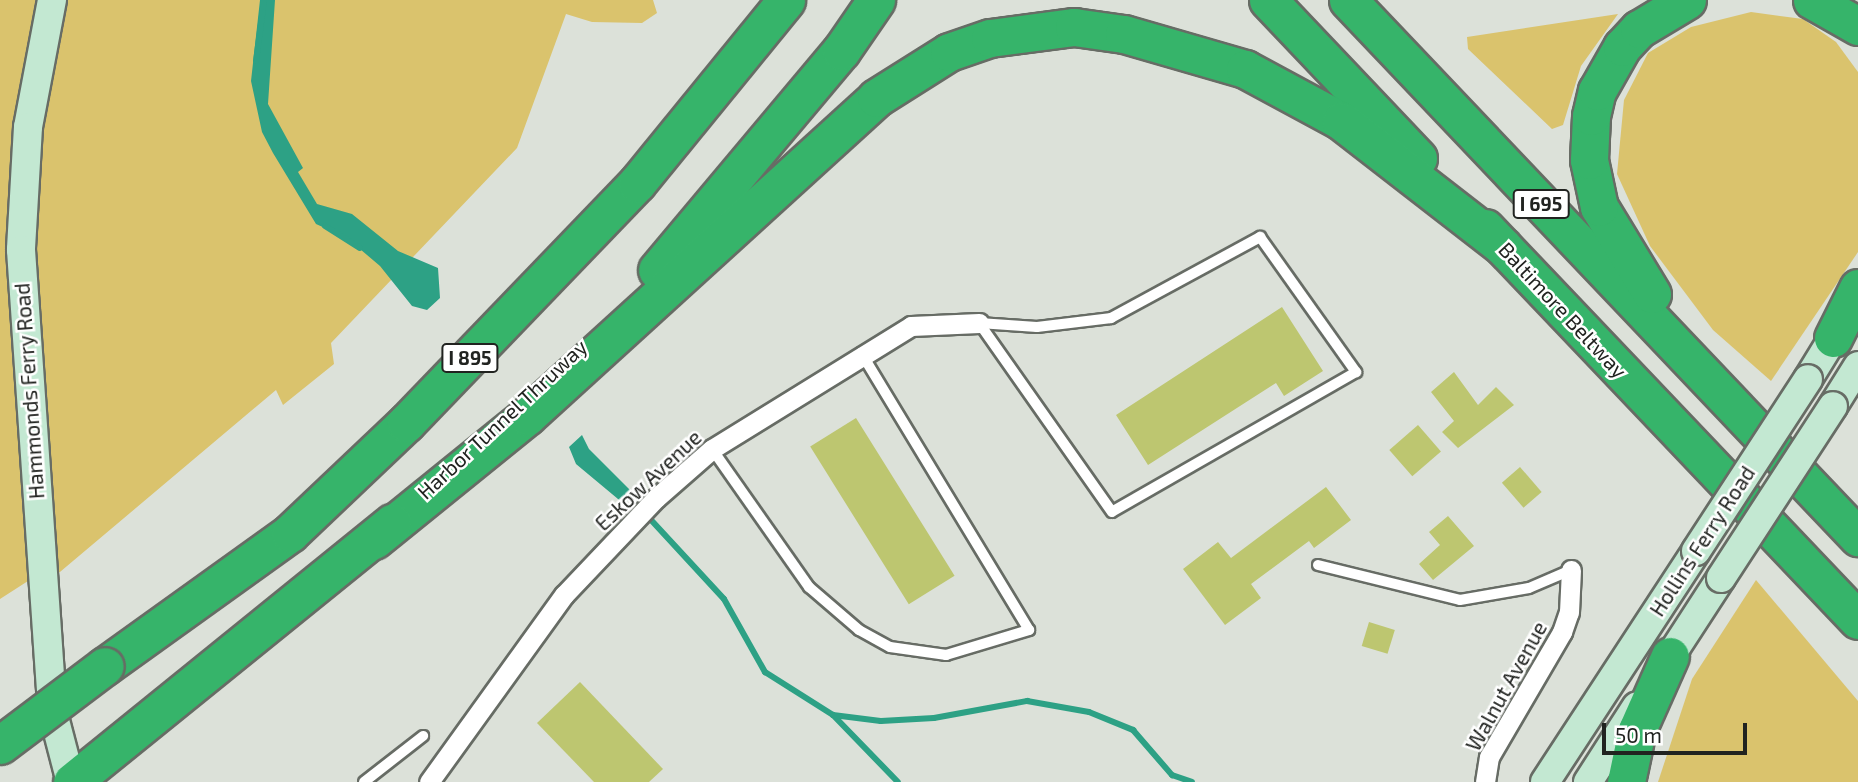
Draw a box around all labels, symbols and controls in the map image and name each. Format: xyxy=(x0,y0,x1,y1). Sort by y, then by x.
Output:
road number: I 695 xyxy=(1511,188,1571,220)
street label: Baltimore Beltway xyxy=(1494,237,1632,383)
street label: Hammonds Ferry Road xyxy=(9,282,49,500)
street label: Harbor Tunnel Thruway xyxy=(411,333,593,505)
road number: I 895 xyxy=(440,342,500,374)
street label: Eskow Avenue xyxy=(589,424,707,536)
street label: Hollins Ferry Road xyxy=(1644,461,1760,621)
street label: Walnut Avenue xyxy=(1460,617,1552,755)
scale bar xyxy=(1606,708,1751,752)
text: 50 m xyxy=(1615,722,1662,747)

